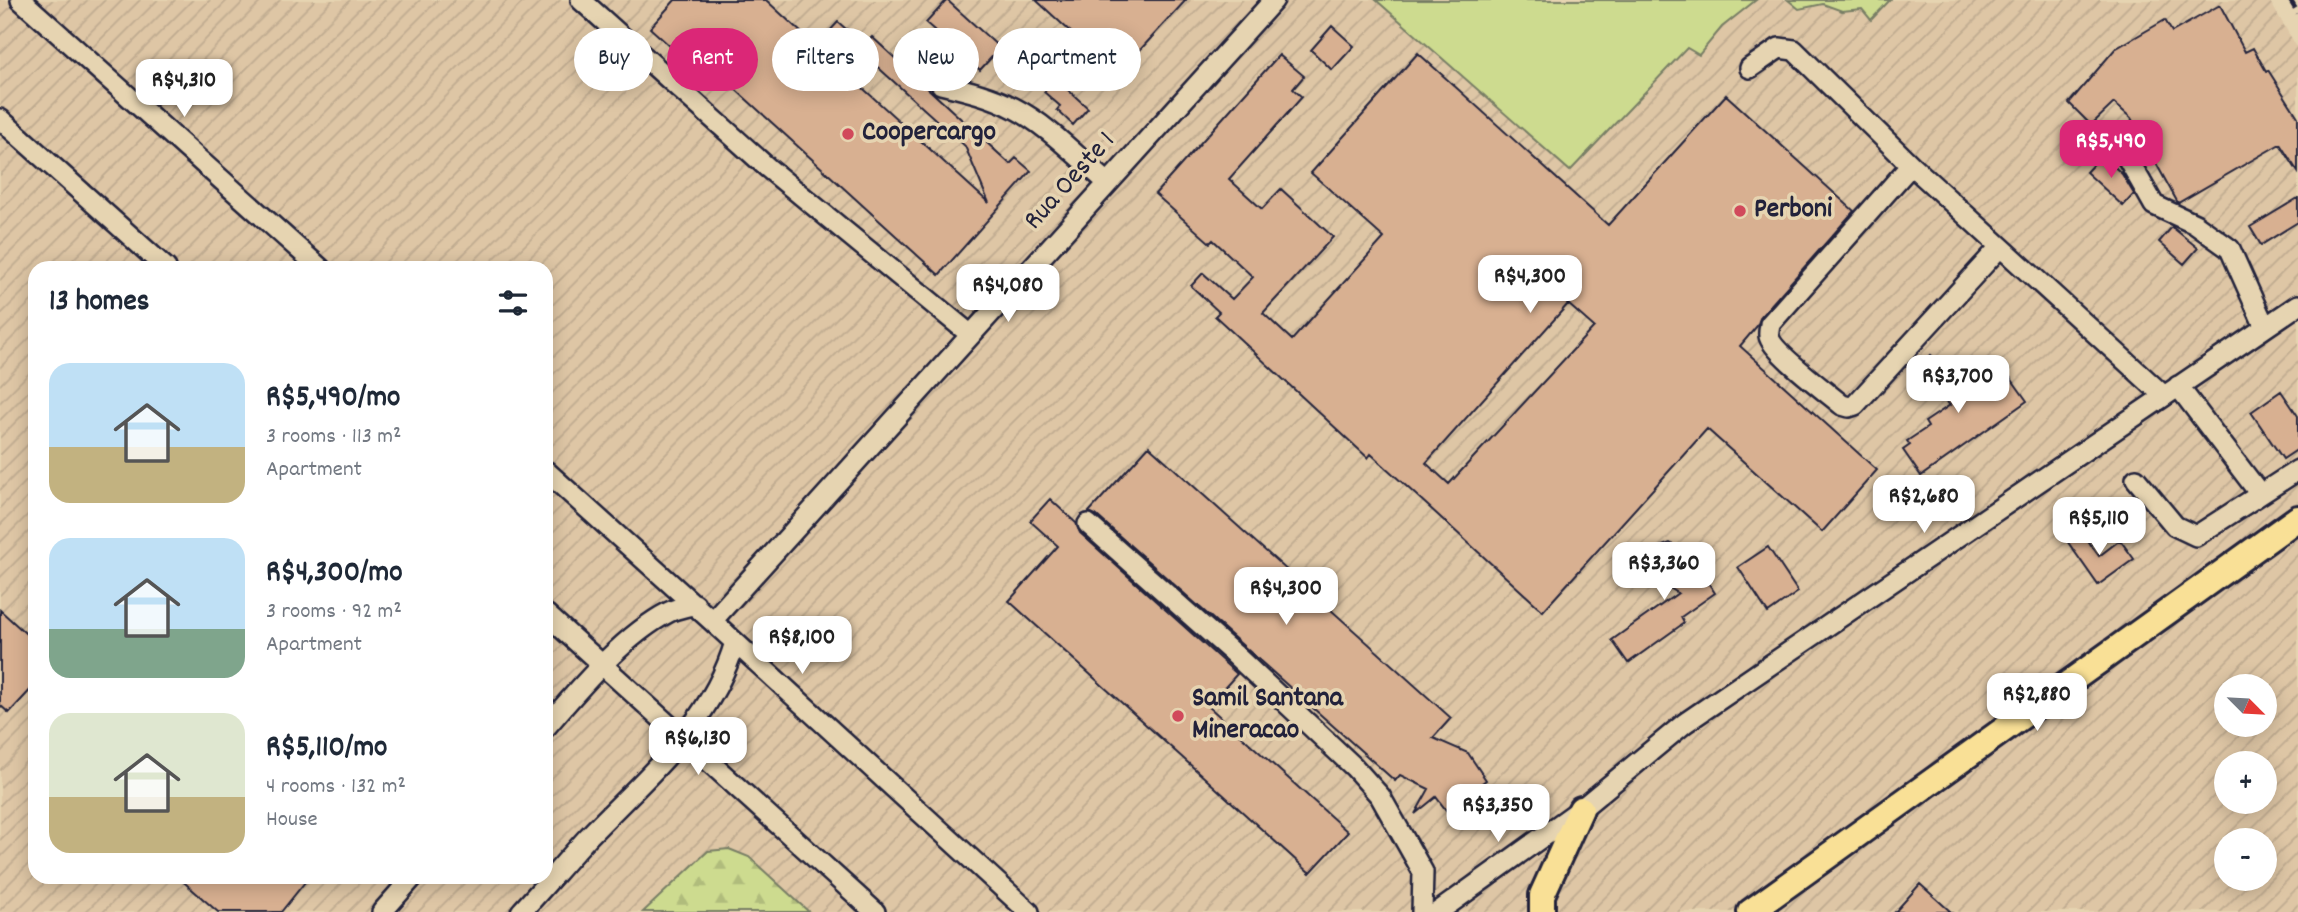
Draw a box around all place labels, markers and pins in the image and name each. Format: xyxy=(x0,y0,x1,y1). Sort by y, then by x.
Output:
pin: R$4,310 xyxy=(119,60,249,119)
place label: Coopercargo xyxy=(862,114,996,154)
pin: R$5,490 xyxy=(2046,120,2176,180)
marker: Coopercargo xyxy=(840,126,856,142)
place label: Perboni xyxy=(1754,191,1832,231)
marker: Perboni xyxy=(1732,203,1748,219)
pin: R$4,300 xyxy=(1465,256,1595,315)
pin: R$4,080 xyxy=(943,264,1073,324)
pin: R$3,700 xyxy=(1893,356,2023,415)
pin: R$2,680 xyxy=(1859,476,1989,535)
pin: R$5,110 xyxy=(2034,498,2164,557)
pin: R$3,360 xyxy=(1599,542,1729,602)
pin: R$4,300 xyxy=(1221,568,1351,627)
pin: R$8,100 xyxy=(737,616,867,676)
pin: R$2,880 xyxy=(1972,674,2102,733)
place label: Samil Santana Mineracao xyxy=(1192,680,1344,752)
marker: Samil Santana Mineracao xyxy=(1170,708,1186,724)
pin: R$6,130 xyxy=(633,718,763,777)
pin: R$3,350 xyxy=(1433,784,1563,844)

